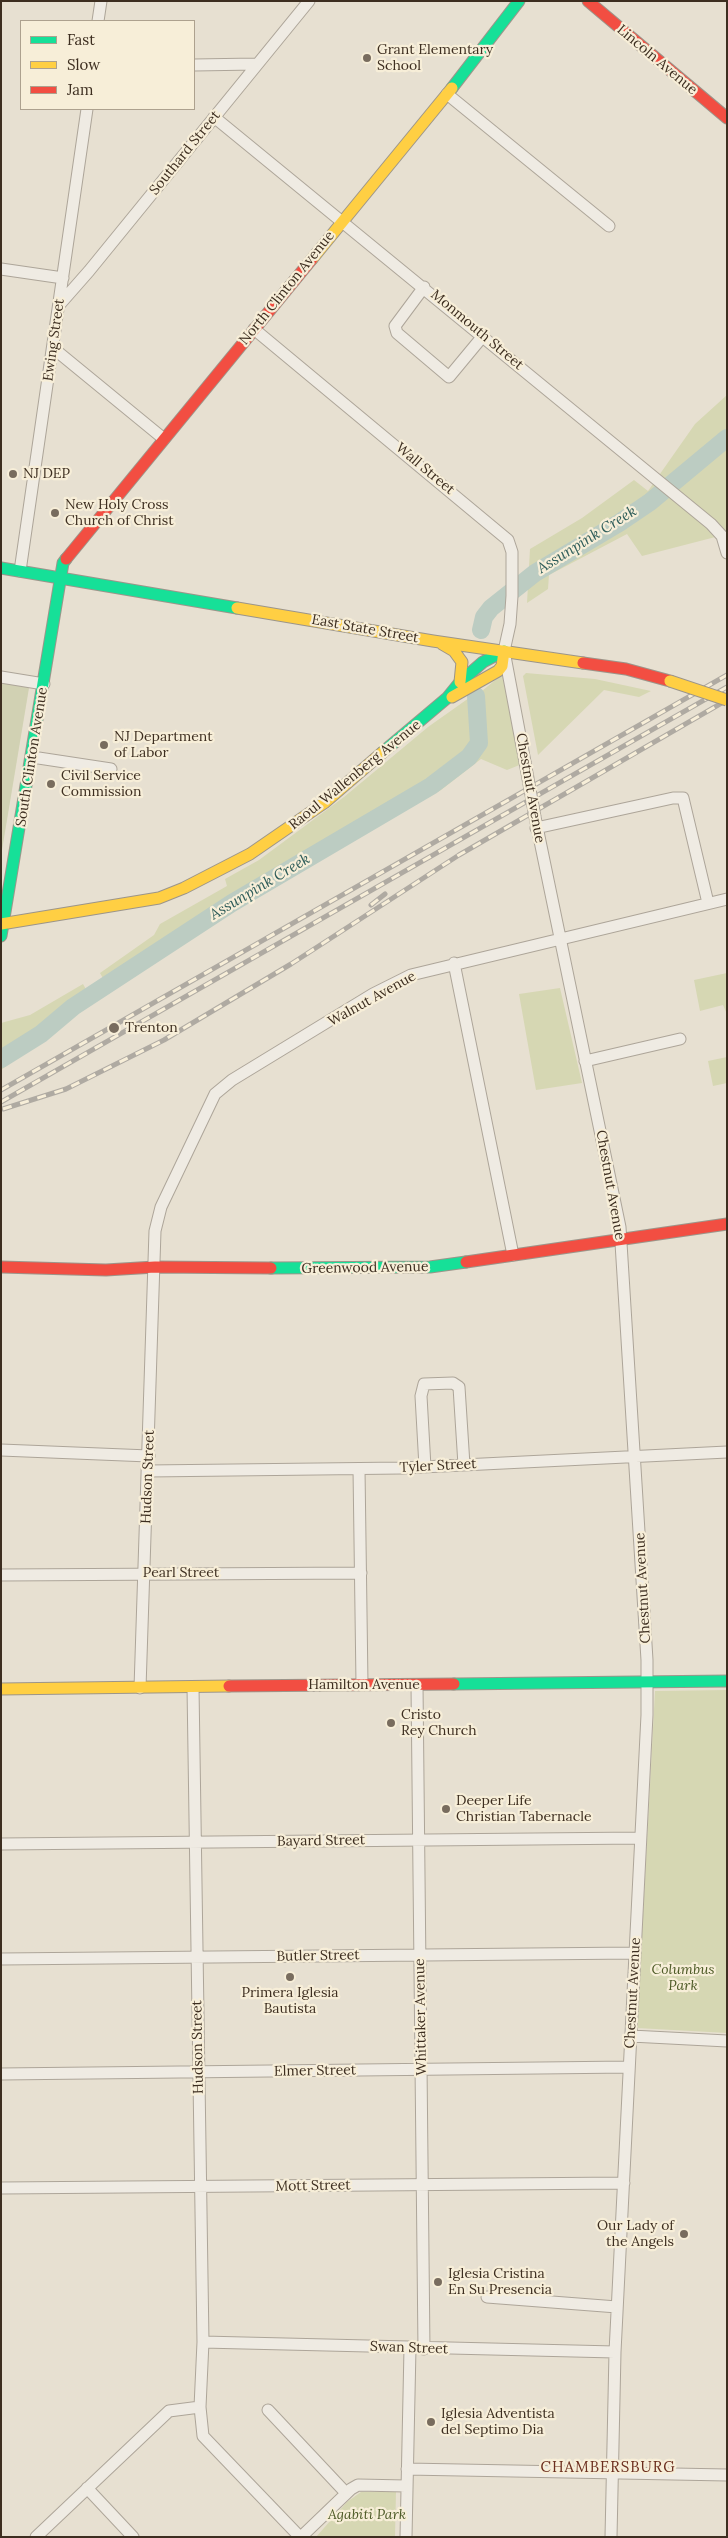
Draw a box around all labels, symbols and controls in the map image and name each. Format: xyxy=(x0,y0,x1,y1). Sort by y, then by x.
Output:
legend xyxy=(20,20,195,110)
street label: Lincoln Avenue xyxy=(613,22,701,98)
text: Fast xyxy=(67,30,95,49)
place label: Grant Elementary School xyxy=(377,42,493,74)
marker: Grant Elementary School xyxy=(361,52,373,64)
text: Slow xyxy=(67,55,100,74)
text: Jam xyxy=(67,80,94,99)
street label: Southard Street xyxy=(146,108,224,198)
street label: North Clinton Avenue xyxy=(236,228,338,348)
street label: Monmouth Street xyxy=(427,286,527,374)
street label: Ewing Street xyxy=(40,298,68,382)
street label: Wall Street xyxy=(392,440,458,498)
place label: NJ DEP xyxy=(23,466,70,482)
marker: NJ DEP xyxy=(7,468,19,480)
place label: New Holy Cross Church of Christ xyxy=(65,497,174,530)
water label: Assunpink Creek xyxy=(534,502,640,578)
marker: New Holy Cross Church of Christ xyxy=(49,507,61,519)
street label: East State Street xyxy=(310,611,420,647)
street label: South Clinton Avenue xyxy=(13,686,51,828)
street label: Raoul Wallenberg Avenue xyxy=(286,717,424,833)
place label: NJ Department of Labor xyxy=(114,729,213,762)
street label: Chestnut Avenue xyxy=(512,732,548,844)
marker: NJ Department of Labor xyxy=(98,739,110,751)
place label: Civil Service Commission xyxy=(61,768,142,800)
marker: Civil Service Commission xyxy=(45,778,57,790)
water label: Assunpink Creek xyxy=(207,850,313,924)
street label: Walnut Avenue xyxy=(325,968,419,1030)
place label: Trenton xyxy=(125,1020,178,1036)
marker: Trenton xyxy=(107,1021,121,1035)
street label: Chestnut Avenue xyxy=(592,1129,628,1241)
street label: Greenwood Avenue xyxy=(301,1258,429,1278)
street label: Hudson Street xyxy=(138,1430,158,1524)
street label: Tyler Street xyxy=(399,1456,477,1476)
street label: Chestnut Avenue xyxy=(632,1532,654,1644)
street label: Pearl Street xyxy=(143,1565,219,1581)
street label: Hamilton Avenue xyxy=(308,1677,420,1693)
place label: Cristo Rey Church xyxy=(401,1707,477,1740)
marker: Cristo Rey Church xyxy=(385,1717,397,1729)
place label: Deeper Life Christian Tabernacle xyxy=(456,1793,592,1825)
marker: Deeper Life Christian Tabernacle xyxy=(440,1803,452,1815)
street label: Bayard Street xyxy=(277,1832,365,1850)
street label: Chestnut Avenue xyxy=(622,1937,644,2049)
street label: Butler Street xyxy=(276,1947,360,1965)
street label: Whittaker Avenue xyxy=(412,1958,430,2076)
park label: Columbus Park xyxy=(652,1962,714,1994)
marker: Primera Iglesia Bautista xyxy=(284,1971,296,1983)
place label: Primera Iglesia Bautista xyxy=(241,1985,339,2018)
street label: Hudson Street xyxy=(189,2000,207,2094)
street label: Elmer Street xyxy=(274,2062,356,2080)
street label: Mott Street xyxy=(275,2177,351,2195)
place label: Our Lady of the Angels xyxy=(597,2218,674,2250)
marker: Our Lady of the Angels xyxy=(678,2228,690,2240)
place label: Iglesia Cristina En Su Presencia xyxy=(448,2266,552,2298)
marker: Iglesia Cristina En Su Presencia xyxy=(432,2276,444,2288)
street label: Swan Street xyxy=(370,2338,448,2358)
place label: Iglesia Adventista del Septimo Dia xyxy=(441,2406,555,2438)
marker: Iglesia Adventista del Septimo Dia xyxy=(425,2416,437,2428)
district label: CHAMBERSBURG xyxy=(539,2459,677,2477)
park label: Agabiti Park xyxy=(328,2507,406,2523)

